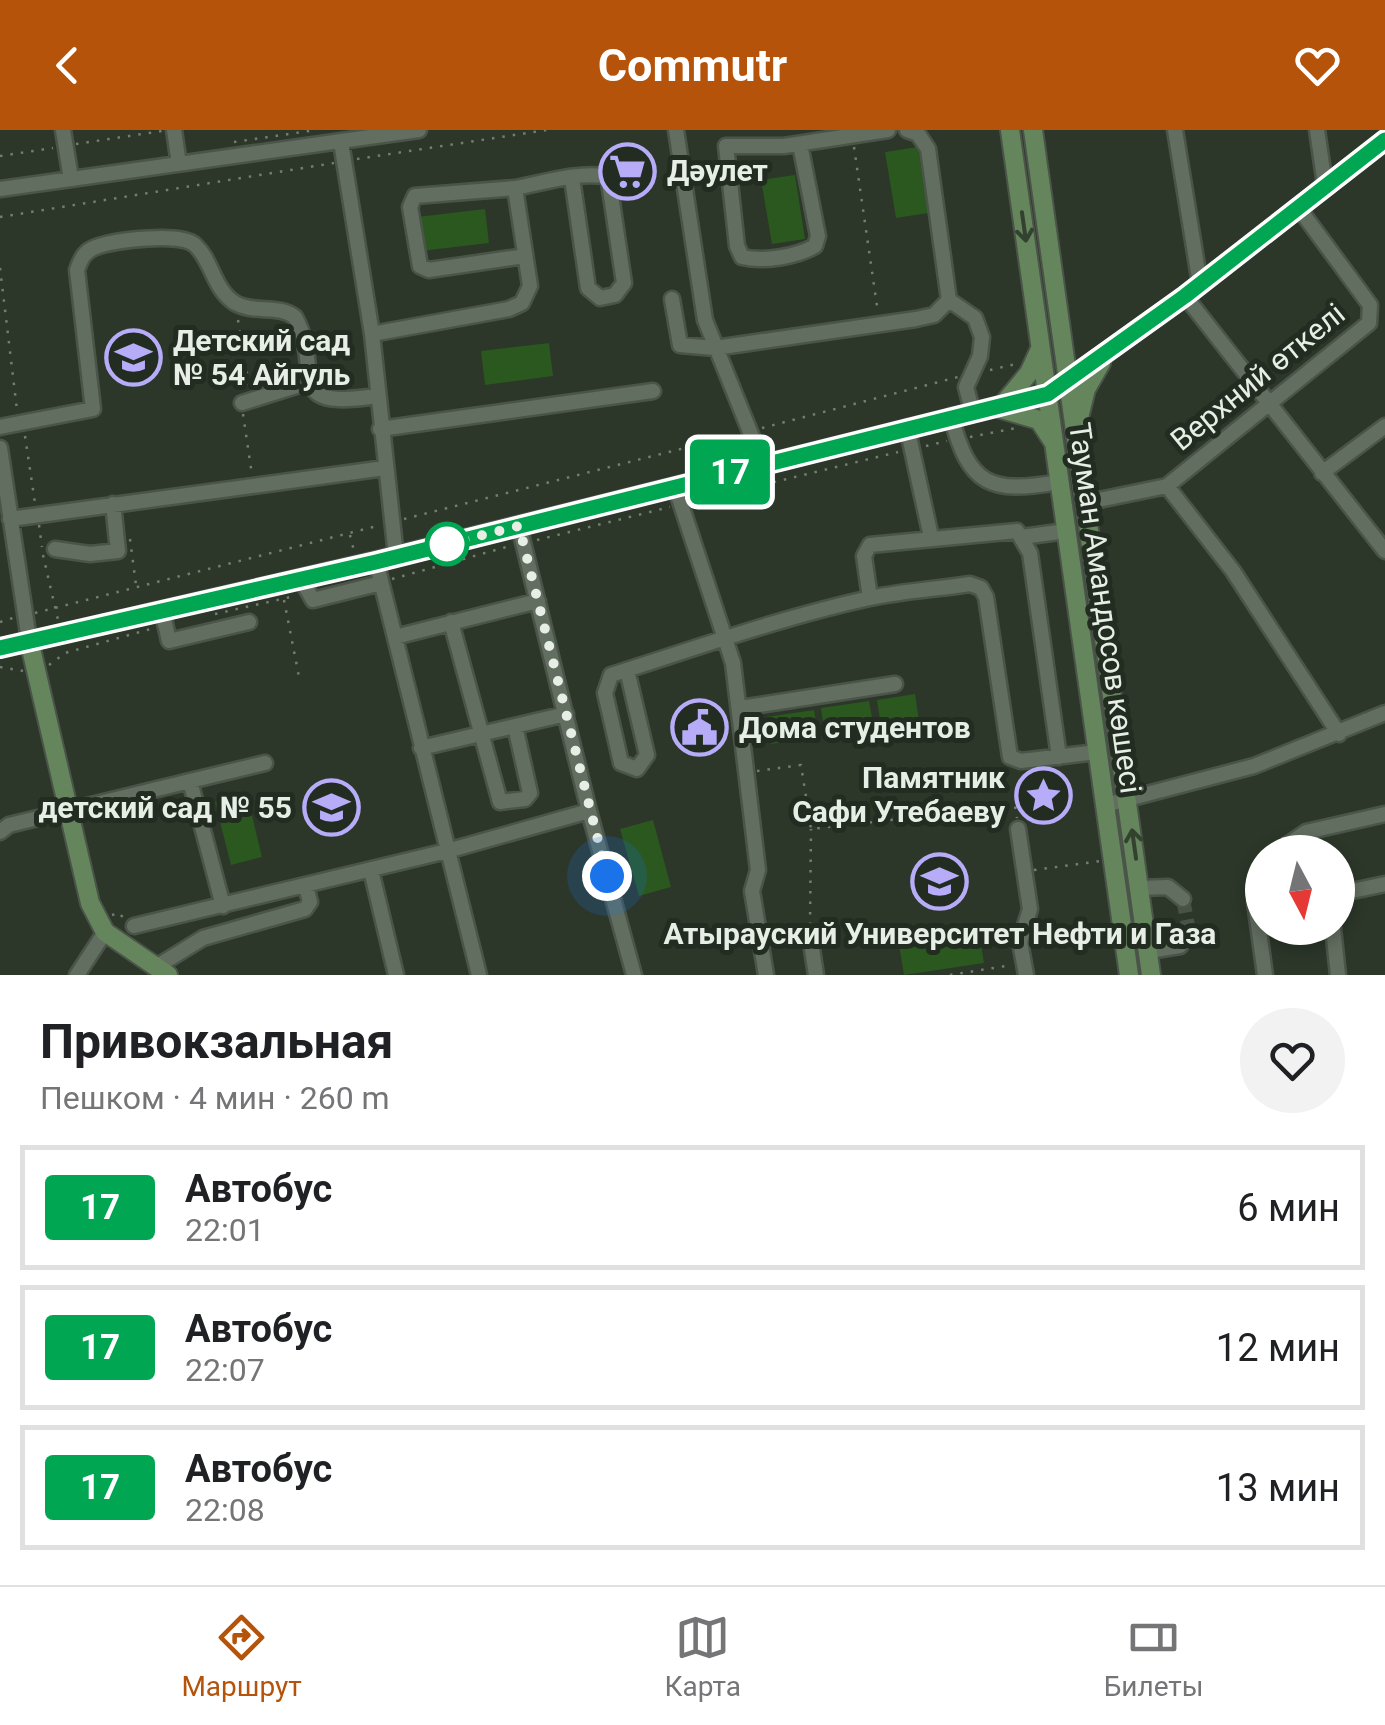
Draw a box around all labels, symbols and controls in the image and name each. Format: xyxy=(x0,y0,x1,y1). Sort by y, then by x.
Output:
icon: back xyxy=(40,38,95,93)
icon: heart xyxy=(1290,38,1345,93)
text: Commutr xyxy=(598,39,787,92)
supermarket icon: Дәулет xyxy=(598,141,658,201)
place label: Дәулет xyxy=(667,153,768,188)
one-way arrow xyxy=(1015,210,1033,242)
street label: Верхний өткелі xyxy=(1164,296,1352,457)
place label: Детский сад № 54 Айгуль xyxy=(173,323,351,392)
school or university icon: Детский сад № 54 Айгуль xyxy=(104,328,164,388)
street label: Тауман Амандосов көшесі xyxy=(1062,420,1149,796)
line badge: 17 xyxy=(685,440,775,504)
text: 17 xyxy=(710,452,750,493)
unlabelled marker xyxy=(426,523,468,565)
public building icon: Дома студентов xyxy=(670,698,730,758)
place label: Дома студентов xyxy=(739,710,971,745)
place label: Памятник Сафи Утебаеву xyxy=(792,760,1006,829)
place icon: Памятник Сафи Утебаеву xyxy=(1014,765,1074,825)
school or university icon: детский сад № 55 xyxy=(301,778,361,838)
place label: детский сад № 55 xyxy=(38,790,292,825)
one-way arrow xyxy=(1124,828,1142,860)
north arrow xyxy=(1245,835,1355,945)
map controls xyxy=(1245,835,1355,945)
your location xyxy=(582,851,632,901)
school or university icon: Атырауский Университет Нефти и Газа xyxy=(910,851,970,911)
place label: Атырауский Университет Нефти и Газа xyxy=(664,916,1216,951)
button: heart xyxy=(1240,1008,1345,1113)
text: Привокзальная xyxy=(40,1013,393,1070)
text: Пешком · 4 мин · 260 m xyxy=(40,1079,390,1117)
text: Автобус xyxy=(185,1167,332,1211)
text: 6 мин xyxy=(1237,1186,1340,1230)
text: 17 xyxy=(80,1187,120,1228)
text: 22:01 xyxy=(185,1211,265,1249)
text: Автобус xyxy=(185,1307,332,1351)
text: 12 мин xyxy=(1216,1326,1340,1370)
text: 17 xyxy=(80,1327,120,1368)
text: 22:07 xyxy=(185,1351,265,1389)
text: Автобус xyxy=(185,1447,332,1491)
text: 13 мин xyxy=(1216,1466,1340,1510)
text: 17 xyxy=(80,1467,120,1508)
text: 22:08 xyxy=(185,1491,265,1529)
tab: Маршрут xyxy=(181,1610,302,1703)
tab: Карта xyxy=(665,1610,741,1703)
tab: Билеты xyxy=(1104,1610,1204,1703)

